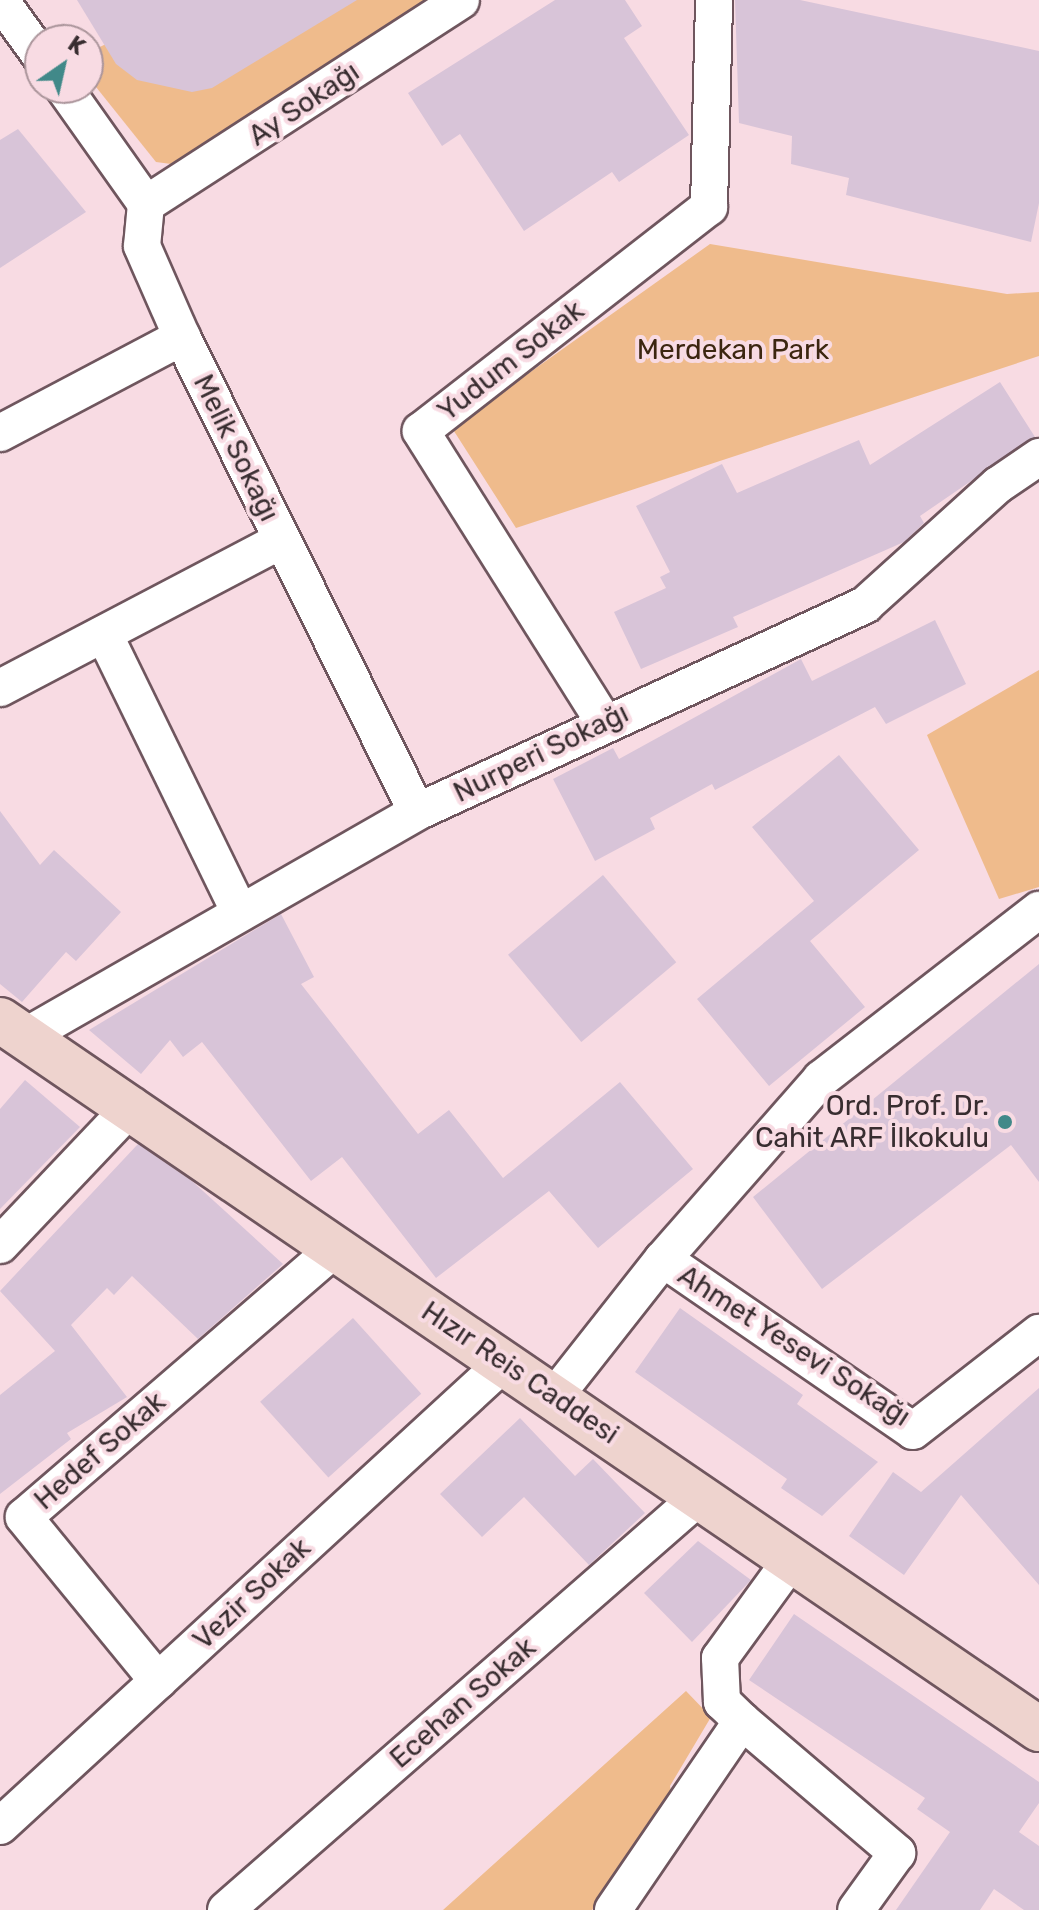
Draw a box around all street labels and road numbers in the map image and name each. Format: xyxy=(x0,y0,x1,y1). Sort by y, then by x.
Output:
street label: Ay Sokağı xyxy=(242,55,366,153)
street label: Yudum Sokak xyxy=(431,294,591,428)
street label: Melik Sokağı xyxy=(186,369,286,527)
street label: Nurperi Sokağı xyxy=(448,696,634,810)
street label: Ahmet Yesevi Sokağı xyxy=(671,1258,917,1434)
street label: Hızır Reis Caddesi xyxy=(415,1294,625,1452)
street label: Hedef Sokak xyxy=(27,1385,173,1517)
street label: Vezir Sokak xyxy=(186,1531,318,1657)
street label: Ecehan Sokak xyxy=(383,1631,543,1775)

